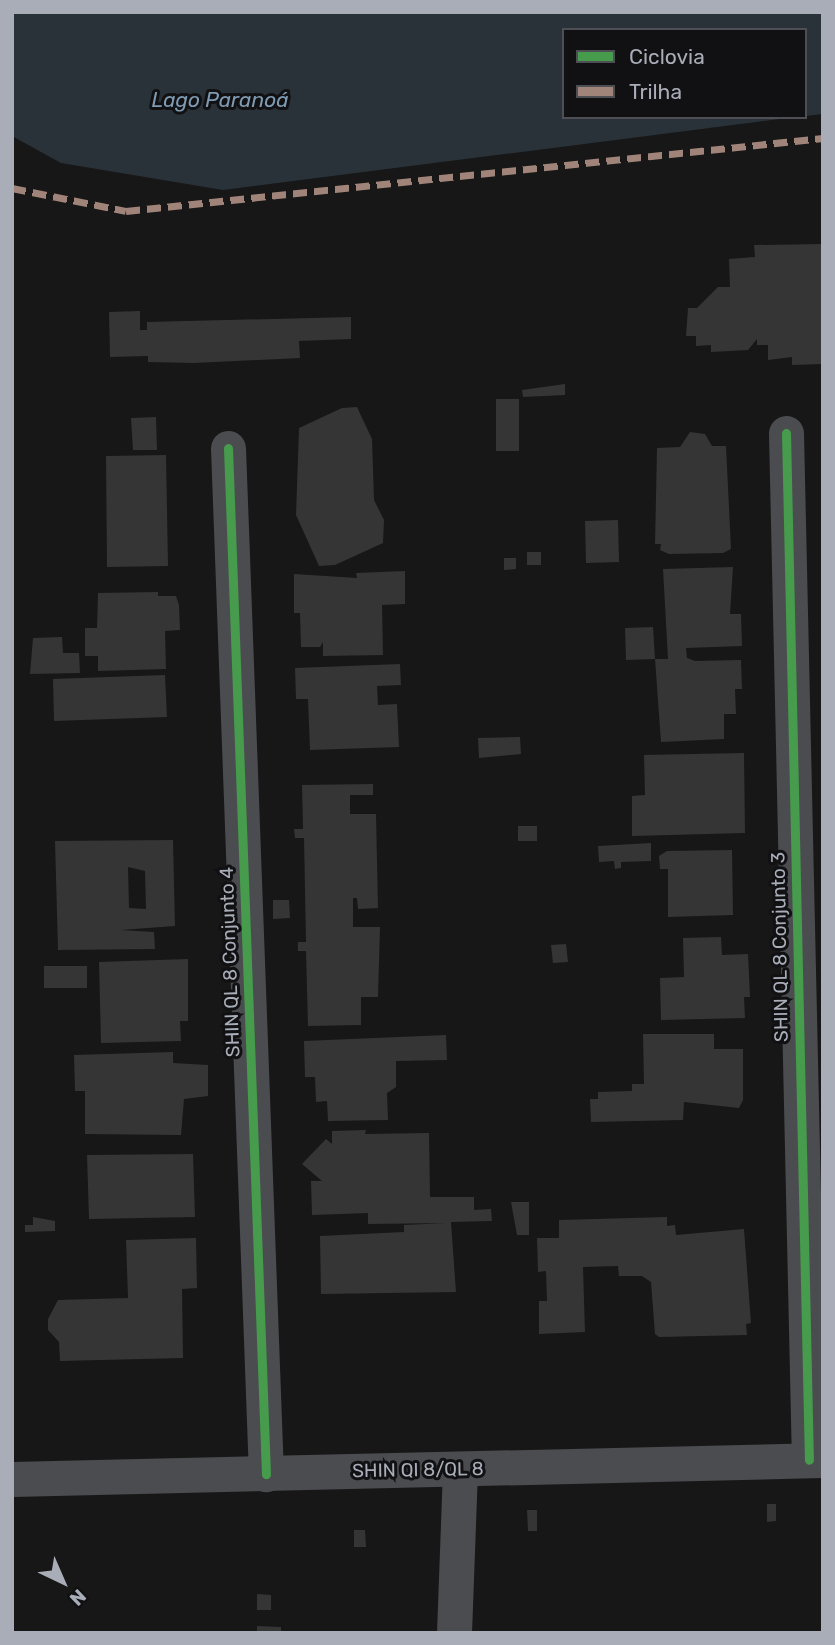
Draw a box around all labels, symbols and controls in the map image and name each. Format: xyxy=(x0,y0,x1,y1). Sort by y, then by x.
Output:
legend xyxy=(562,28,807,119)
text: Ciclovia xyxy=(629,44,705,69)
text: Trilha xyxy=(629,79,682,104)
water label: Lago Paranoá xyxy=(152,87,288,113)
street label: SHIN QL 8 Conjunto 3 xyxy=(767,852,793,1042)
street label: SHIN QL 8 Conjunto 4 xyxy=(215,866,245,1058)
street label: SHIN QI 8/QL 8 xyxy=(352,1457,484,1483)
north arrow xyxy=(28,1547,98,1617)
text: N xyxy=(65,1584,91,1610)

